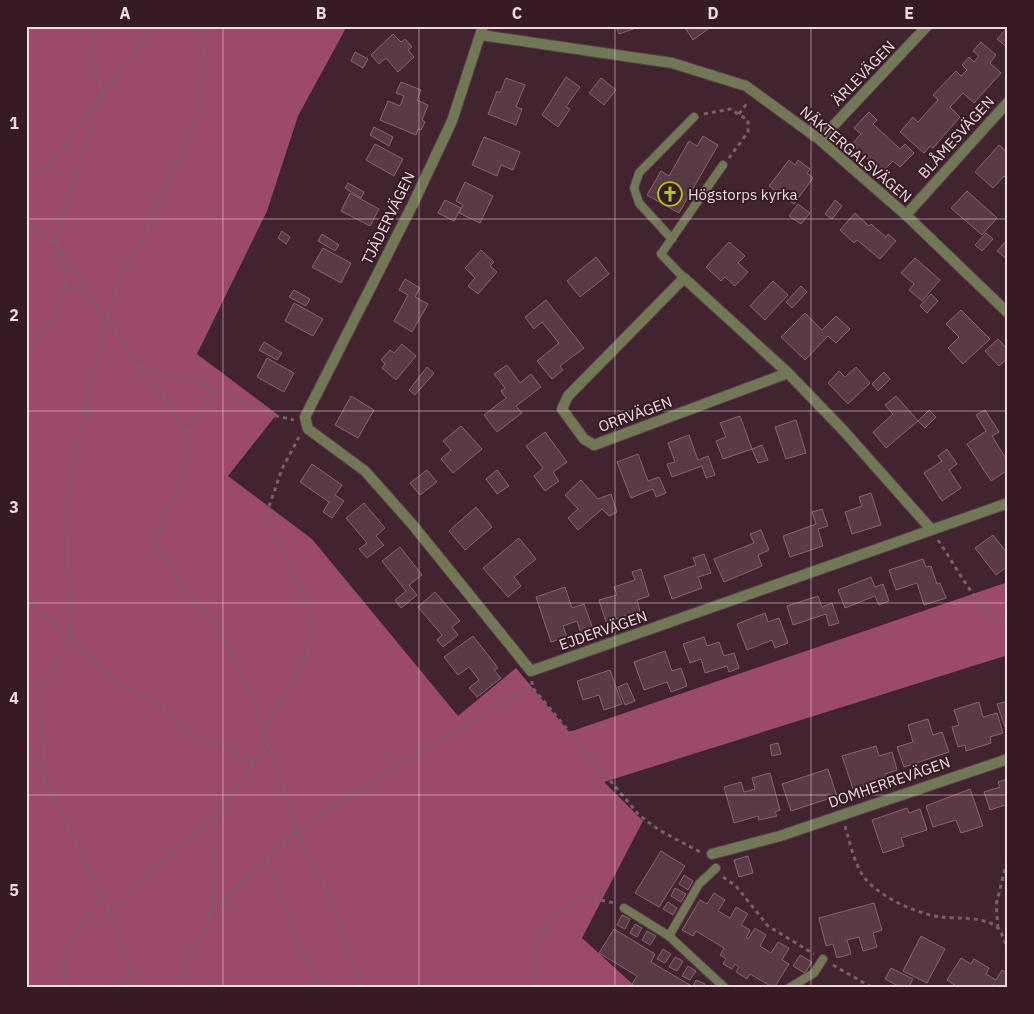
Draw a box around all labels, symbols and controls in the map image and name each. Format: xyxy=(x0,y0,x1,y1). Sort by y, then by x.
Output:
text: A xyxy=(120,3,131,23)
text: B xyxy=(316,3,327,23)
text: C xyxy=(512,3,522,23)
text: D xyxy=(707,3,719,23)
text: E xyxy=(904,3,914,23)
street label: ÄRLEVÄGEN xyxy=(827,37,899,109)
street label: BLÅMESVÄGEN xyxy=(914,92,998,182)
street label: NÄKTERGALSVÄGEN xyxy=(796,102,916,206)
text: 1 xyxy=(9,113,19,133)
street label: TJÄDERVÄGEN xyxy=(357,168,419,268)
church icon: Högstorps kyrka xyxy=(657,181,683,207)
place label: Högstorps kyrka xyxy=(688,185,798,204)
text: 2 xyxy=(9,305,19,325)
street label: ORRVÄGEN xyxy=(596,392,674,436)
text: 3 xyxy=(9,497,19,517)
street label: EJDERVÄGEN xyxy=(556,606,650,654)
text: 4 xyxy=(9,688,19,708)
street label: DOMHERREVÄGEN xyxy=(826,752,952,812)
text: 5 xyxy=(9,880,19,900)

